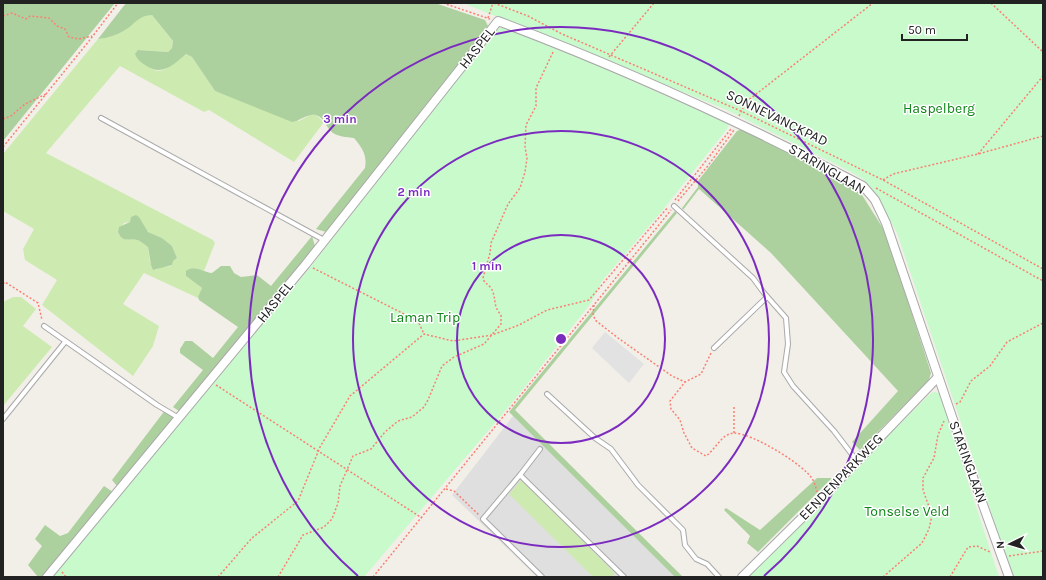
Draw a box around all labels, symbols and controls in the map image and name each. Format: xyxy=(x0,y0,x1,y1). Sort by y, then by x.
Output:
scale bar xyxy=(902,16,967,42)
street label: HASPEL xyxy=(456,23,499,72)
text: 50 m xyxy=(908,23,936,37)
street label: SONNEVANCKPAD xyxy=(723,86,831,150)
park label: Haspelberg xyxy=(903,100,975,117)
text: 3 min xyxy=(323,112,357,126)
street label: STARINGLAAN xyxy=(785,140,869,198)
text: 2 min xyxy=(397,185,431,199)
text: 1 min xyxy=(472,259,502,273)
street label: HASPEL xyxy=(253,278,297,326)
park label: Laman Trip xyxy=(390,309,460,326)
centre of rings xyxy=(554,332,568,346)
street label: STARINGLAAN xyxy=(945,419,991,505)
street label: EENDENPARKWEG xyxy=(795,430,887,524)
park label: Tonselse Veld xyxy=(864,503,950,520)
north arrow xyxy=(990,524,1030,564)
text: N xyxy=(994,540,1007,549)

